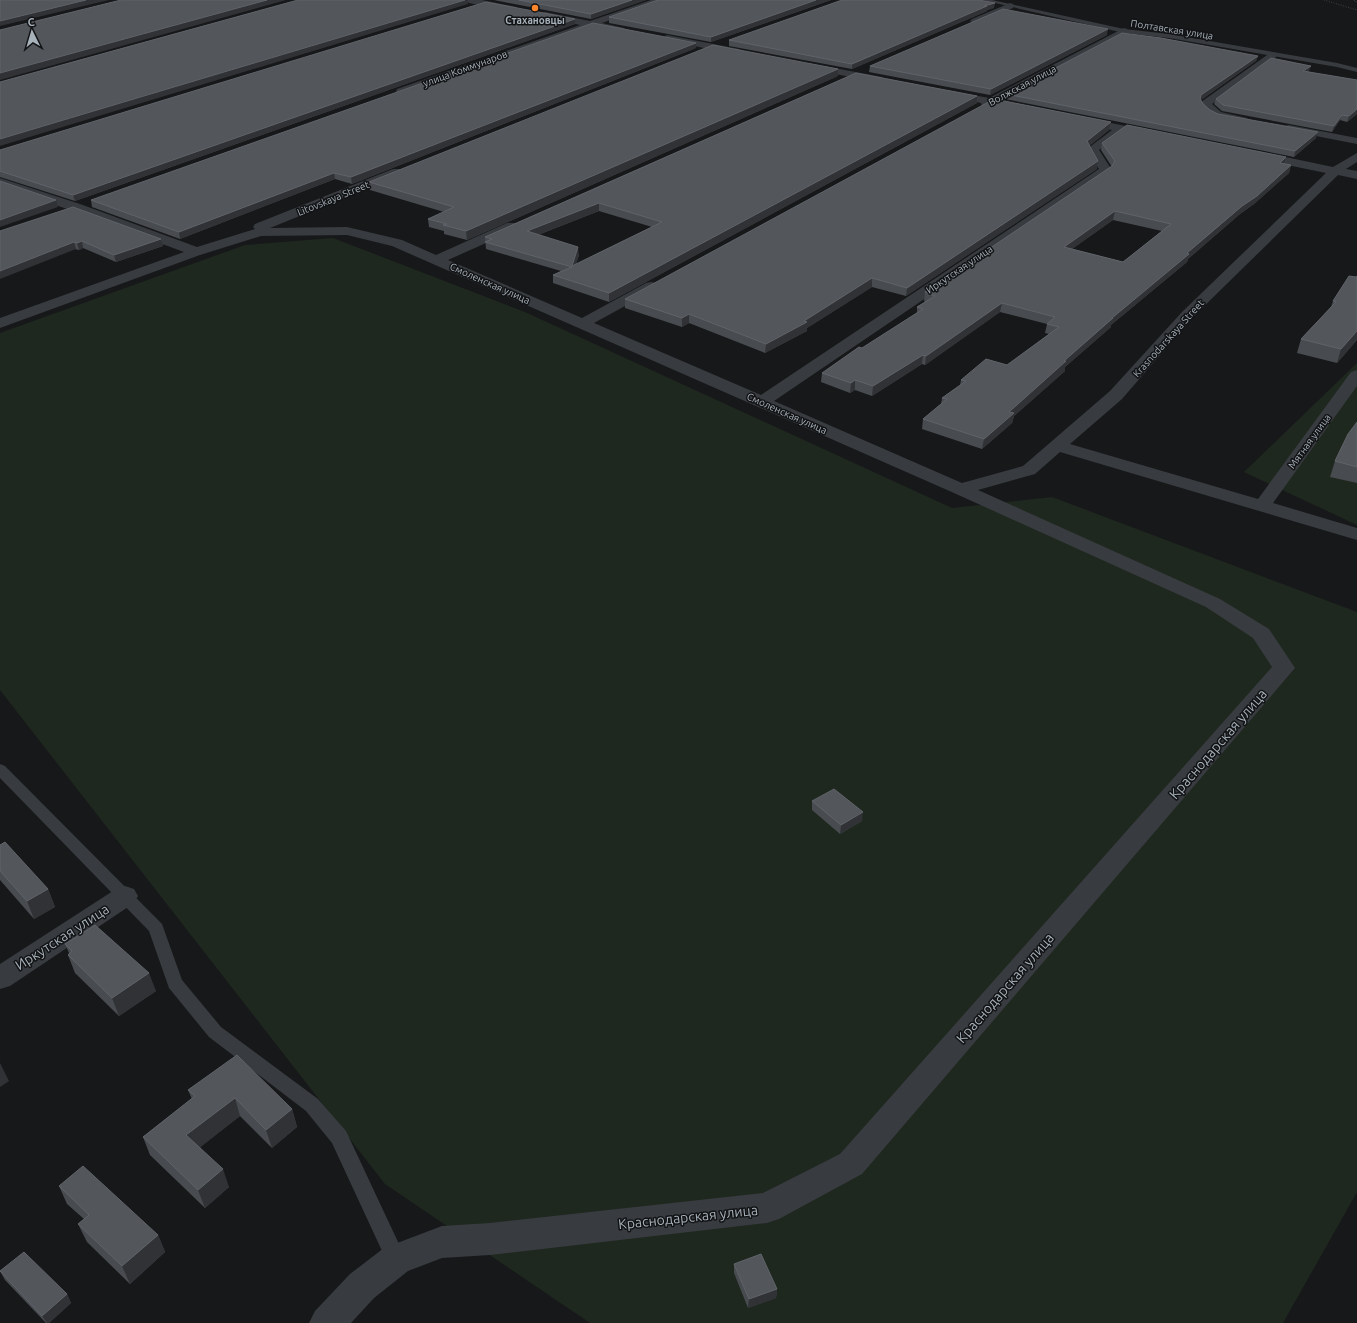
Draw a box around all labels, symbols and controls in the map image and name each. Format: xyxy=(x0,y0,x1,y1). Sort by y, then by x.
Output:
marker: Стахановцы xyxy=(530,3,540,13)
north arrow xyxy=(12,12,52,52)
place label: Стахановцы xyxy=(505,15,565,26)
text: С xyxy=(27,16,35,28)
street label: Полтавская улица xyxy=(1130,18,1214,41)
street label: улица Коммунаров xyxy=(421,48,509,89)
street label: Волжская улица xyxy=(986,63,1058,108)
street label: Litovskaya Street xyxy=(296,179,371,218)
street label: Иркутская улица xyxy=(924,243,995,296)
street label: Смоленская улица xyxy=(448,261,532,306)
street label: Krasnodarskaya Street xyxy=(1131,297,1206,379)
street label: Смоленская улица xyxy=(745,391,829,436)
street label: Мятная улица xyxy=(1286,412,1333,471)
street label: Краснодарская улица xyxy=(1166,686,1270,802)
street label: Иркутская улица xyxy=(12,901,112,973)
street label: Краснодарская улица xyxy=(953,930,1057,1046)
street label: Краснодарская улица xyxy=(617,1202,759,1232)

